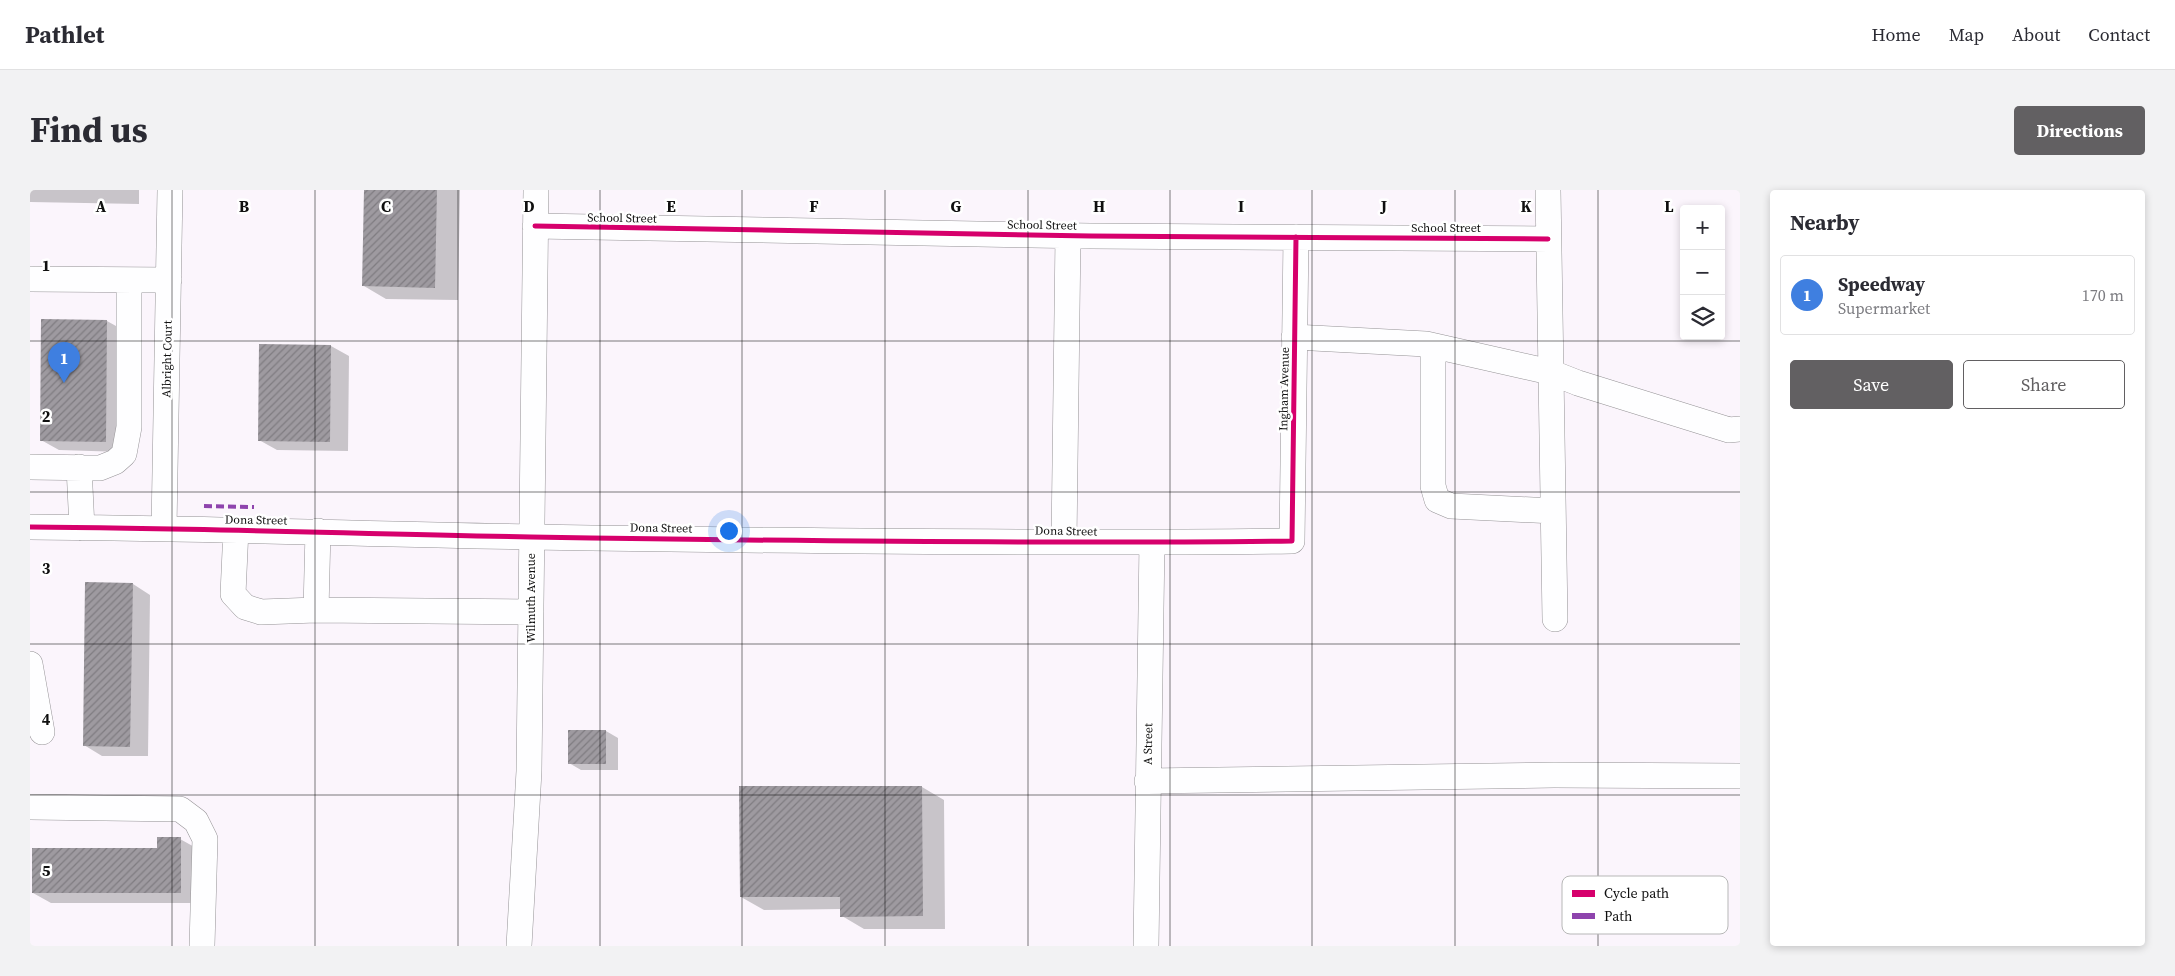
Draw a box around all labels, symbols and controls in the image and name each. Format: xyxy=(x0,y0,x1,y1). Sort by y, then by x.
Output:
text: Pathlet xyxy=(25,18,104,51)
text: Home xyxy=(1872,22,1921,47)
text: Map xyxy=(1949,22,1984,47)
text: About xyxy=(2012,22,2060,47)
text: Contact xyxy=(2088,22,2150,47)
text: Find us xyxy=(30,106,148,154)
button: Directions xyxy=(2014,106,2145,155)
text: A xyxy=(96,195,107,217)
text: B xyxy=(239,195,250,217)
text: C xyxy=(381,195,391,217)
text: D xyxy=(523,195,535,217)
text: E xyxy=(666,195,676,217)
text: F xyxy=(809,195,819,217)
text: G xyxy=(951,195,962,217)
text: H xyxy=(1093,195,1105,217)
text: I xyxy=(1238,195,1244,217)
text: J xyxy=(1380,195,1387,217)
text: K xyxy=(1520,195,1532,217)
text: L xyxy=(1664,195,1674,217)
map controls xyxy=(1680,205,1725,340)
button: + xyxy=(1680,205,1725,250)
text: Nearby xyxy=(1790,208,1860,237)
street label: School Street xyxy=(587,209,657,227)
street label: School Street xyxy=(1007,216,1077,234)
street label: School Street xyxy=(1411,220,1481,236)
button: − xyxy=(1680,250,1725,295)
text: 1 xyxy=(42,254,50,276)
text: Speedway xyxy=(1838,271,1925,297)
text: 1 xyxy=(1803,284,1811,306)
text: 170 m xyxy=(2082,284,2124,306)
button: layers xyxy=(1680,295,1725,340)
text: Supermarket xyxy=(1838,297,1930,319)
street label: Albright Court xyxy=(158,320,176,398)
pin: 1 xyxy=(48,342,80,383)
street label: Ingham Avenue xyxy=(1275,347,1293,431)
button: Save xyxy=(1790,360,1953,409)
button: Share xyxy=(1963,360,2125,409)
text: 2 xyxy=(42,405,51,427)
street label: Dona Street xyxy=(225,511,287,529)
your location xyxy=(716,518,742,544)
street label: Dona Street xyxy=(630,519,692,537)
street label: Dona Street xyxy=(1035,522,1097,540)
street label: Wilmuth Avenue xyxy=(523,553,539,643)
text: 3 xyxy=(42,557,51,579)
text: 4 xyxy=(42,708,51,730)
street label: A Street xyxy=(1140,723,1156,765)
text: 5 xyxy=(42,859,51,881)
legend xyxy=(1562,876,1728,934)
text: Cycle path xyxy=(1604,883,1669,903)
text: Path xyxy=(1604,906,1632,926)

